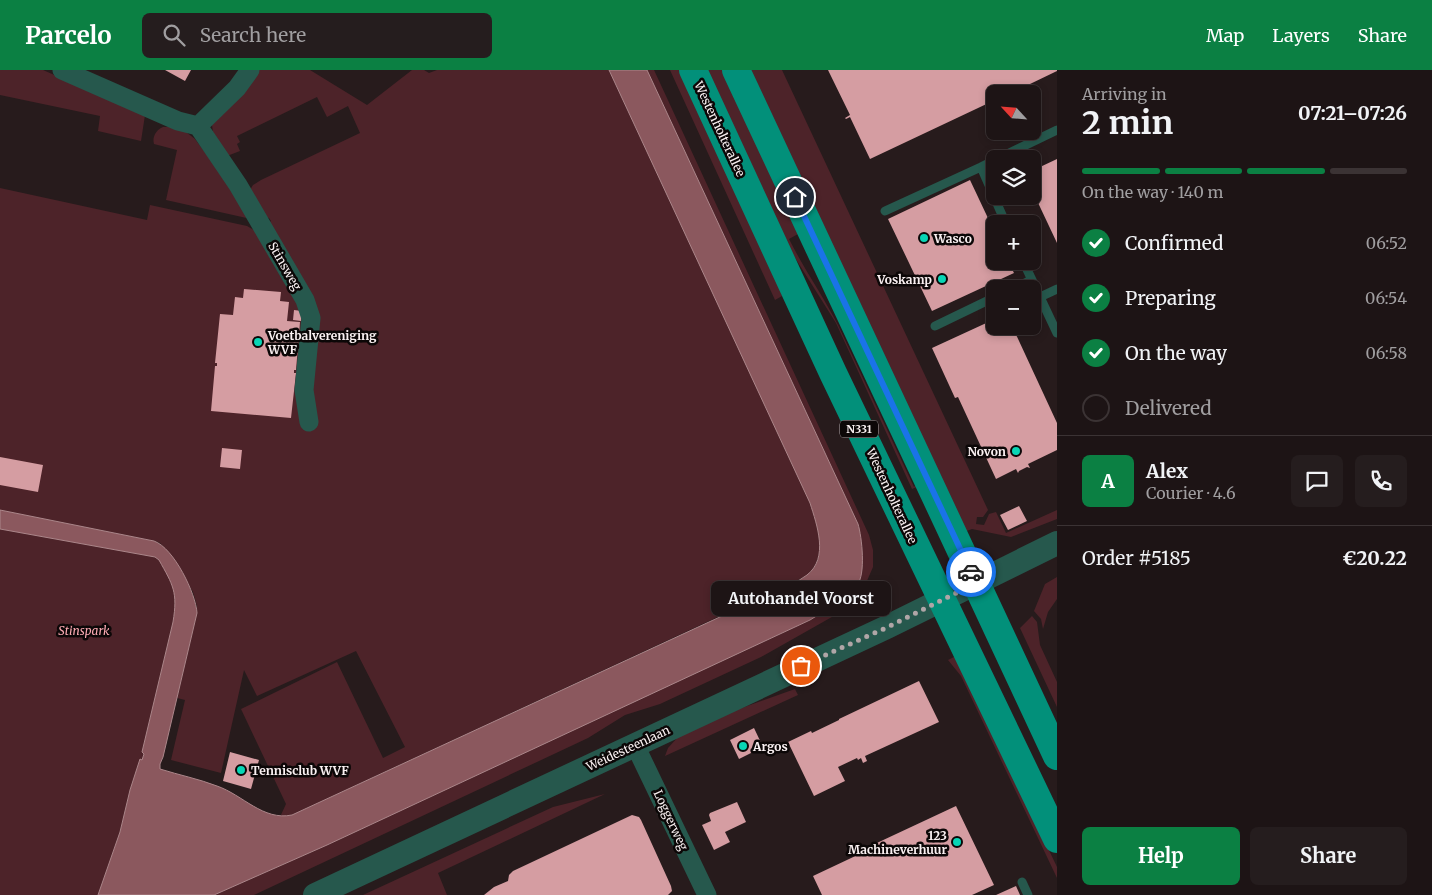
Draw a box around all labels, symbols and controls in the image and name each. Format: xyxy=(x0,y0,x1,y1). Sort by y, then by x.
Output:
search box xyxy=(142,13,492,58)
text: Parcelo xyxy=(25,20,112,51)
icon: search xyxy=(160,21,188,49)
text: Search here xyxy=(200,23,306,47)
text: Map xyxy=(1206,24,1244,47)
text: Layers xyxy=(1272,24,1330,47)
text: Share xyxy=(1358,24,1407,47)
street label: Westenholterallee xyxy=(691,78,749,179)
text: Arriving in xyxy=(1082,84,1167,104)
north arrow xyxy=(986,85,1041,140)
map controls xyxy=(986,85,1041,335)
text: 07:21–07:26 xyxy=(1298,101,1407,125)
text: 2 min xyxy=(1082,103,1173,143)
button: layers xyxy=(986,150,1041,205)
pin xyxy=(774,176,816,218)
text: On the way · 140 m xyxy=(1082,182,1223,202)
icon: home xyxy=(781,183,809,211)
button: + xyxy=(986,215,1041,270)
icon: check xyxy=(1082,229,1110,257)
place label: Wasco xyxy=(933,231,972,246)
text: Confirmed xyxy=(1125,231,1223,255)
marker: Wasco xyxy=(918,232,930,244)
text: 06:52 xyxy=(1366,233,1407,253)
street label: Stinsweg xyxy=(265,239,305,293)
place label: Voskamp xyxy=(876,272,932,287)
marker: Voskamp xyxy=(936,273,948,285)
button: − xyxy=(986,280,1041,335)
icon: check xyxy=(1082,284,1110,312)
text: Preparing xyxy=(1125,286,1216,310)
text: 06:54 xyxy=(1365,288,1407,308)
place label: Voetbalvereniging WVF xyxy=(267,328,377,357)
marker: Voetbalvereniging WVF xyxy=(252,336,264,348)
icon: check xyxy=(1082,339,1110,367)
text: On the way xyxy=(1125,341,1227,365)
text: 06:58 xyxy=(1365,343,1407,363)
text: Delivered xyxy=(1125,396,1212,420)
road number: N331 xyxy=(840,420,878,438)
place label: Novon xyxy=(967,444,1006,459)
street label: Westenholterallee xyxy=(863,445,921,546)
marker: Novon xyxy=(1010,445,1022,457)
button: chat xyxy=(1291,455,1343,507)
button: phone xyxy=(1355,455,1407,507)
text: Alex xyxy=(1146,459,1188,483)
text: A xyxy=(1101,469,1115,493)
text: Courier · 4.6 xyxy=(1146,483,1236,503)
text: Order #5185 xyxy=(1082,546,1191,570)
text: €20.22 xyxy=(1342,546,1407,570)
courier xyxy=(946,547,996,597)
icon: car xyxy=(957,558,985,586)
callout: Autohandel Voorst xyxy=(711,581,891,616)
text: Autohandel Voorst xyxy=(728,588,874,608)
park label: Stinspark xyxy=(58,623,110,638)
pin xyxy=(780,645,822,687)
icon: bag xyxy=(787,652,815,680)
street label: Weidesteenlaan xyxy=(583,722,672,774)
place label: Argos xyxy=(752,739,788,754)
marker: Argos xyxy=(737,740,749,752)
place label: Tennisclub WVF xyxy=(251,763,349,778)
marker: Tennisclub WVF xyxy=(235,764,247,776)
street label: Loggerweg xyxy=(651,788,692,853)
button: Help xyxy=(1082,827,1240,885)
button: Share xyxy=(1250,827,1407,885)
place label: 123 Machineverhuur xyxy=(848,828,947,857)
marker: 123 Machineverhuur xyxy=(951,836,963,848)

